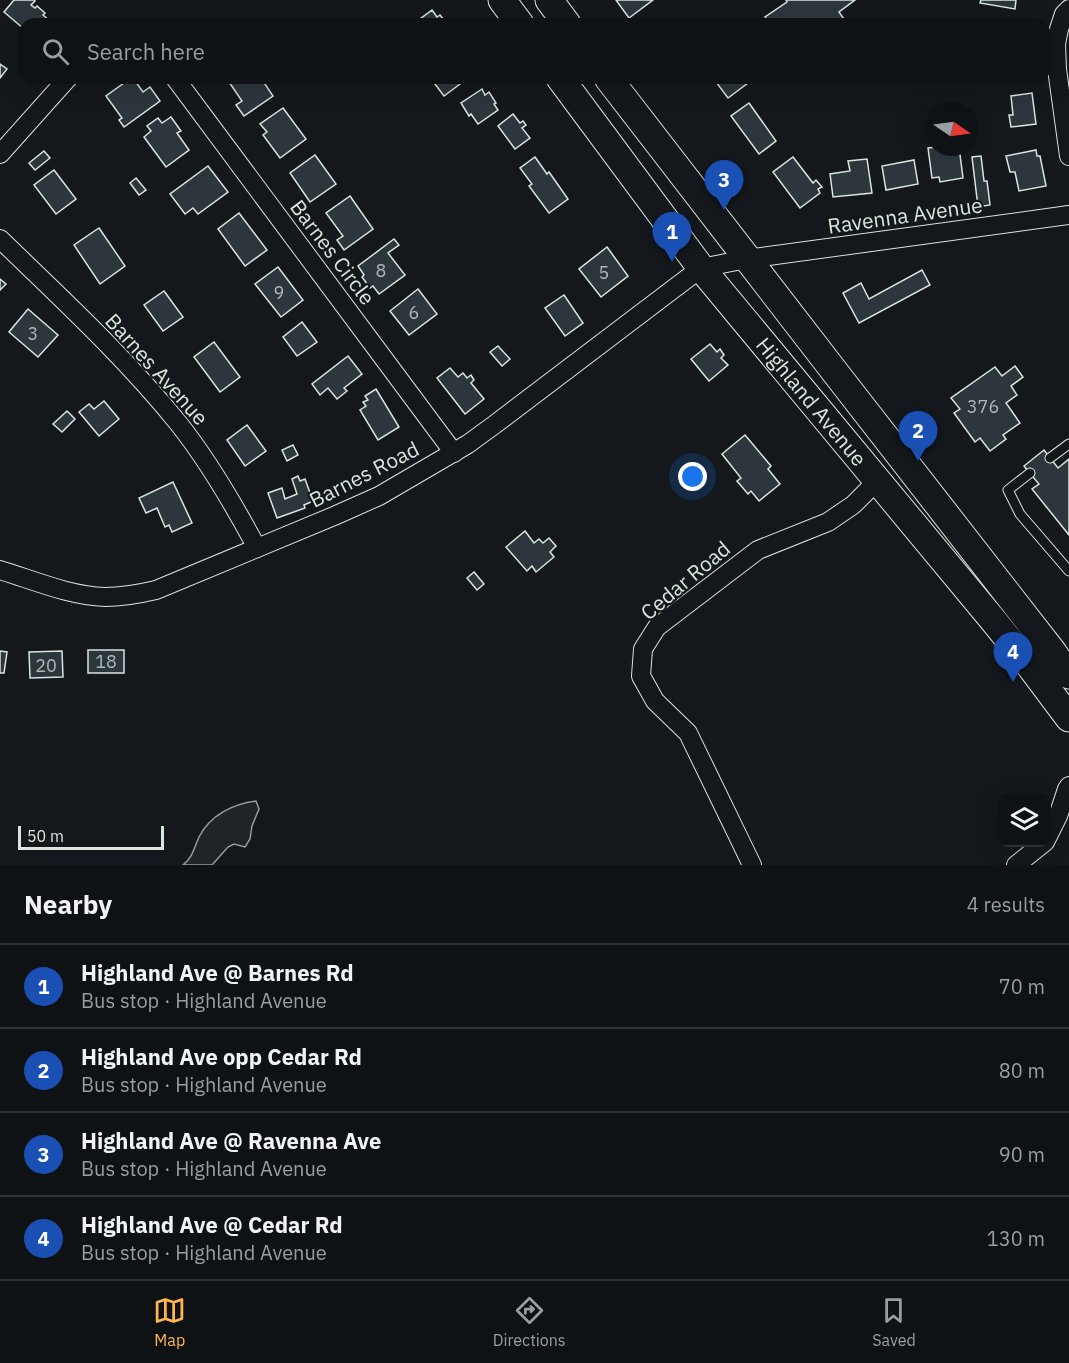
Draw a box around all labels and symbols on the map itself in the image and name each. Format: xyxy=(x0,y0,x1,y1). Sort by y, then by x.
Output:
north arrow xyxy=(925,102,979,156)
pin: 3 xyxy=(704,160,744,210)
street label: Ravenna Avenue xyxy=(826,190,984,240)
street label: Barnes Circle xyxy=(284,194,382,310)
pin: 1 xyxy=(652,212,692,262)
house number: 8 xyxy=(376,259,386,282)
house number: 5 xyxy=(599,261,609,284)
house number: 9 xyxy=(274,281,284,304)
house number: 6 xyxy=(409,301,419,324)
street label: Barnes Avenue xyxy=(99,307,215,431)
house number: 3 xyxy=(28,322,38,345)
street label: Highland Avenue xyxy=(750,331,873,472)
house number: 376 xyxy=(967,395,999,418)
pin: 2 xyxy=(898,412,938,461)
street label: Barnes Road xyxy=(304,434,424,514)
your location xyxy=(678,462,707,491)
street label: Cedar Road xyxy=(634,534,736,626)
pin: 4 xyxy=(994,632,1032,682)
house number: 18 xyxy=(95,650,117,673)
house number: 20 xyxy=(35,654,57,677)
scale bar xyxy=(18,823,164,850)

